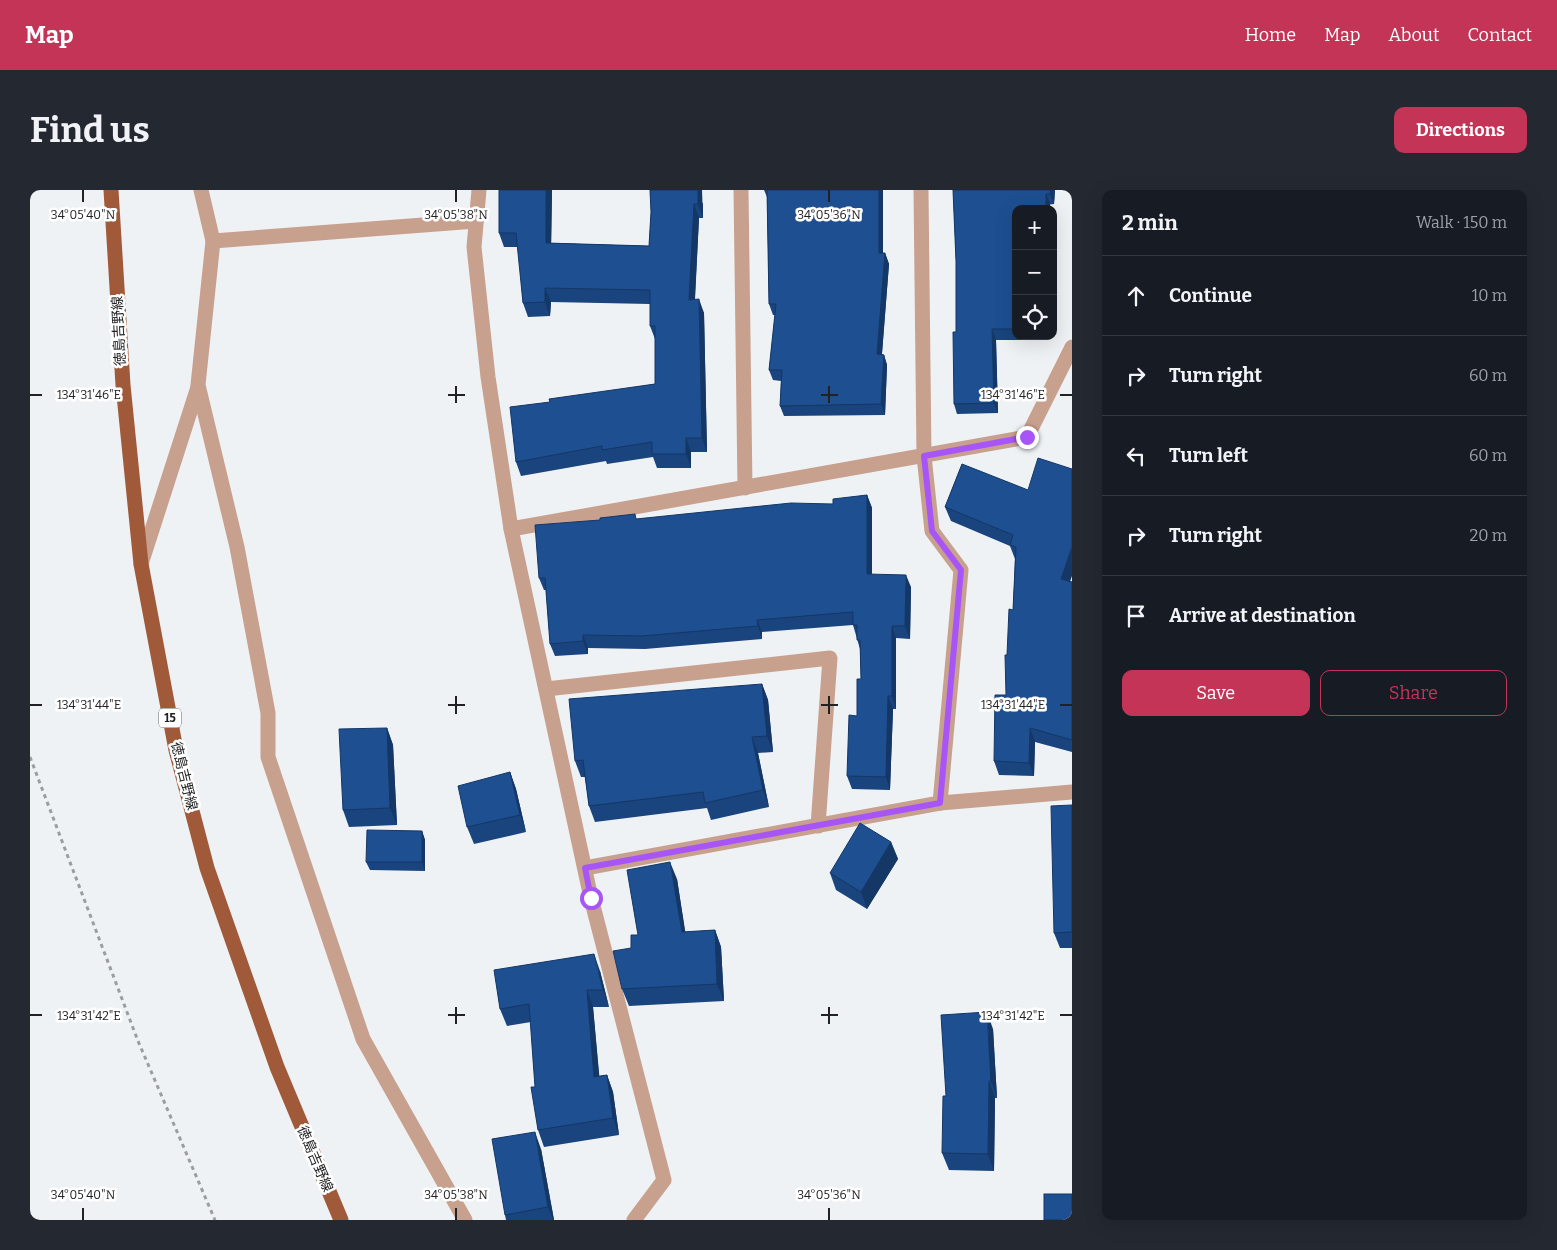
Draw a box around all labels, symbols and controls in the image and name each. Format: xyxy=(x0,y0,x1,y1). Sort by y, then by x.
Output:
text: Map xyxy=(25,21,74,49)
text: Home xyxy=(1245,24,1296,46)
text: Map xyxy=(1324,24,1360,46)
text: About xyxy=(1388,24,1439,46)
text: Contact xyxy=(1467,24,1532,46)
button: Directions xyxy=(1394,107,1527,153)
text: Find us xyxy=(30,109,150,151)
map controls xyxy=(1012,205,1057,340)
button: + xyxy=(1012,205,1057,250)
text: 34°05'40"N xyxy=(51,208,116,222)
text: 34°05'38"N xyxy=(424,208,488,222)
text: 34°05'36"N xyxy=(797,208,861,222)
text: 2 min xyxy=(1122,210,1178,236)
text: Walk · 150 m xyxy=(1416,213,1507,232)
button: − xyxy=(1012,250,1057,295)
icon: ahead xyxy=(1122,282,1150,310)
text: Continue xyxy=(1169,284,1252,307)
text: 10 m xyxy=(1472,286,1507,305)
button: locate xyxy=(1012,295,1057,340)
street label: 徳島吉野線 xyxy=(109,296,129,366)
icon: right xyxy=(1122,362,1150,390)
text: Turn right xyxy=(1169,364,1262,387)
text: 60 m xyxy=(1469,366,1507,385)
text: 134°31'46"E xyxy=(57,388,121,402)
text: 134°31'46"E xyxy=(981,388,1045,402)
route end xyxy=(1016,426,1039,449)
icon: left xyxy=(1122,442,1150,470)
text: Turn left xyxy=(1169,444,1248,467)
text: 60 m xyxy=(1469,446,1507,465)
icon: right xyxy=(1122,522,1150,550)
text: Turn right xyxy=(1169,524,1262,547)
text: 20 m xyxy=(1470,526,1507,545)
icon: arrive xyxy=(1122,602,1150,630)
text: Arrive at destination xyxy=(1169,604,1356,627)
button: Save xyxy=(1122,670,1310,716)
button: Share xyxy=(1320,670,1507,716)
text: 134°31'44"E xyxy=(57,698,121,712)
text: 134°31'44"E xyxy=(981,698,1045,712)
road number: 15 xyxy=(159,708,181,728)
street label: 徳島吉野線 xyxy=(167,740,201,812)
route start xyxy=(580,887,603,910)
text: 134°31'42"E xyxy=(57,1009,121,1023)
text: 134°31'42"E xyxy=(981,1009,1045,1023)
street label: 徳島吉野線 xyxy=(294,1123,336,1195)
text: 34°05'40"N xyxy=(51,1188,116,1202)
text: 34°05'38"N xyxy=(424,1188,488,1202)
text: 34°05'36"N xyxy=(797,1188,861,1202)

